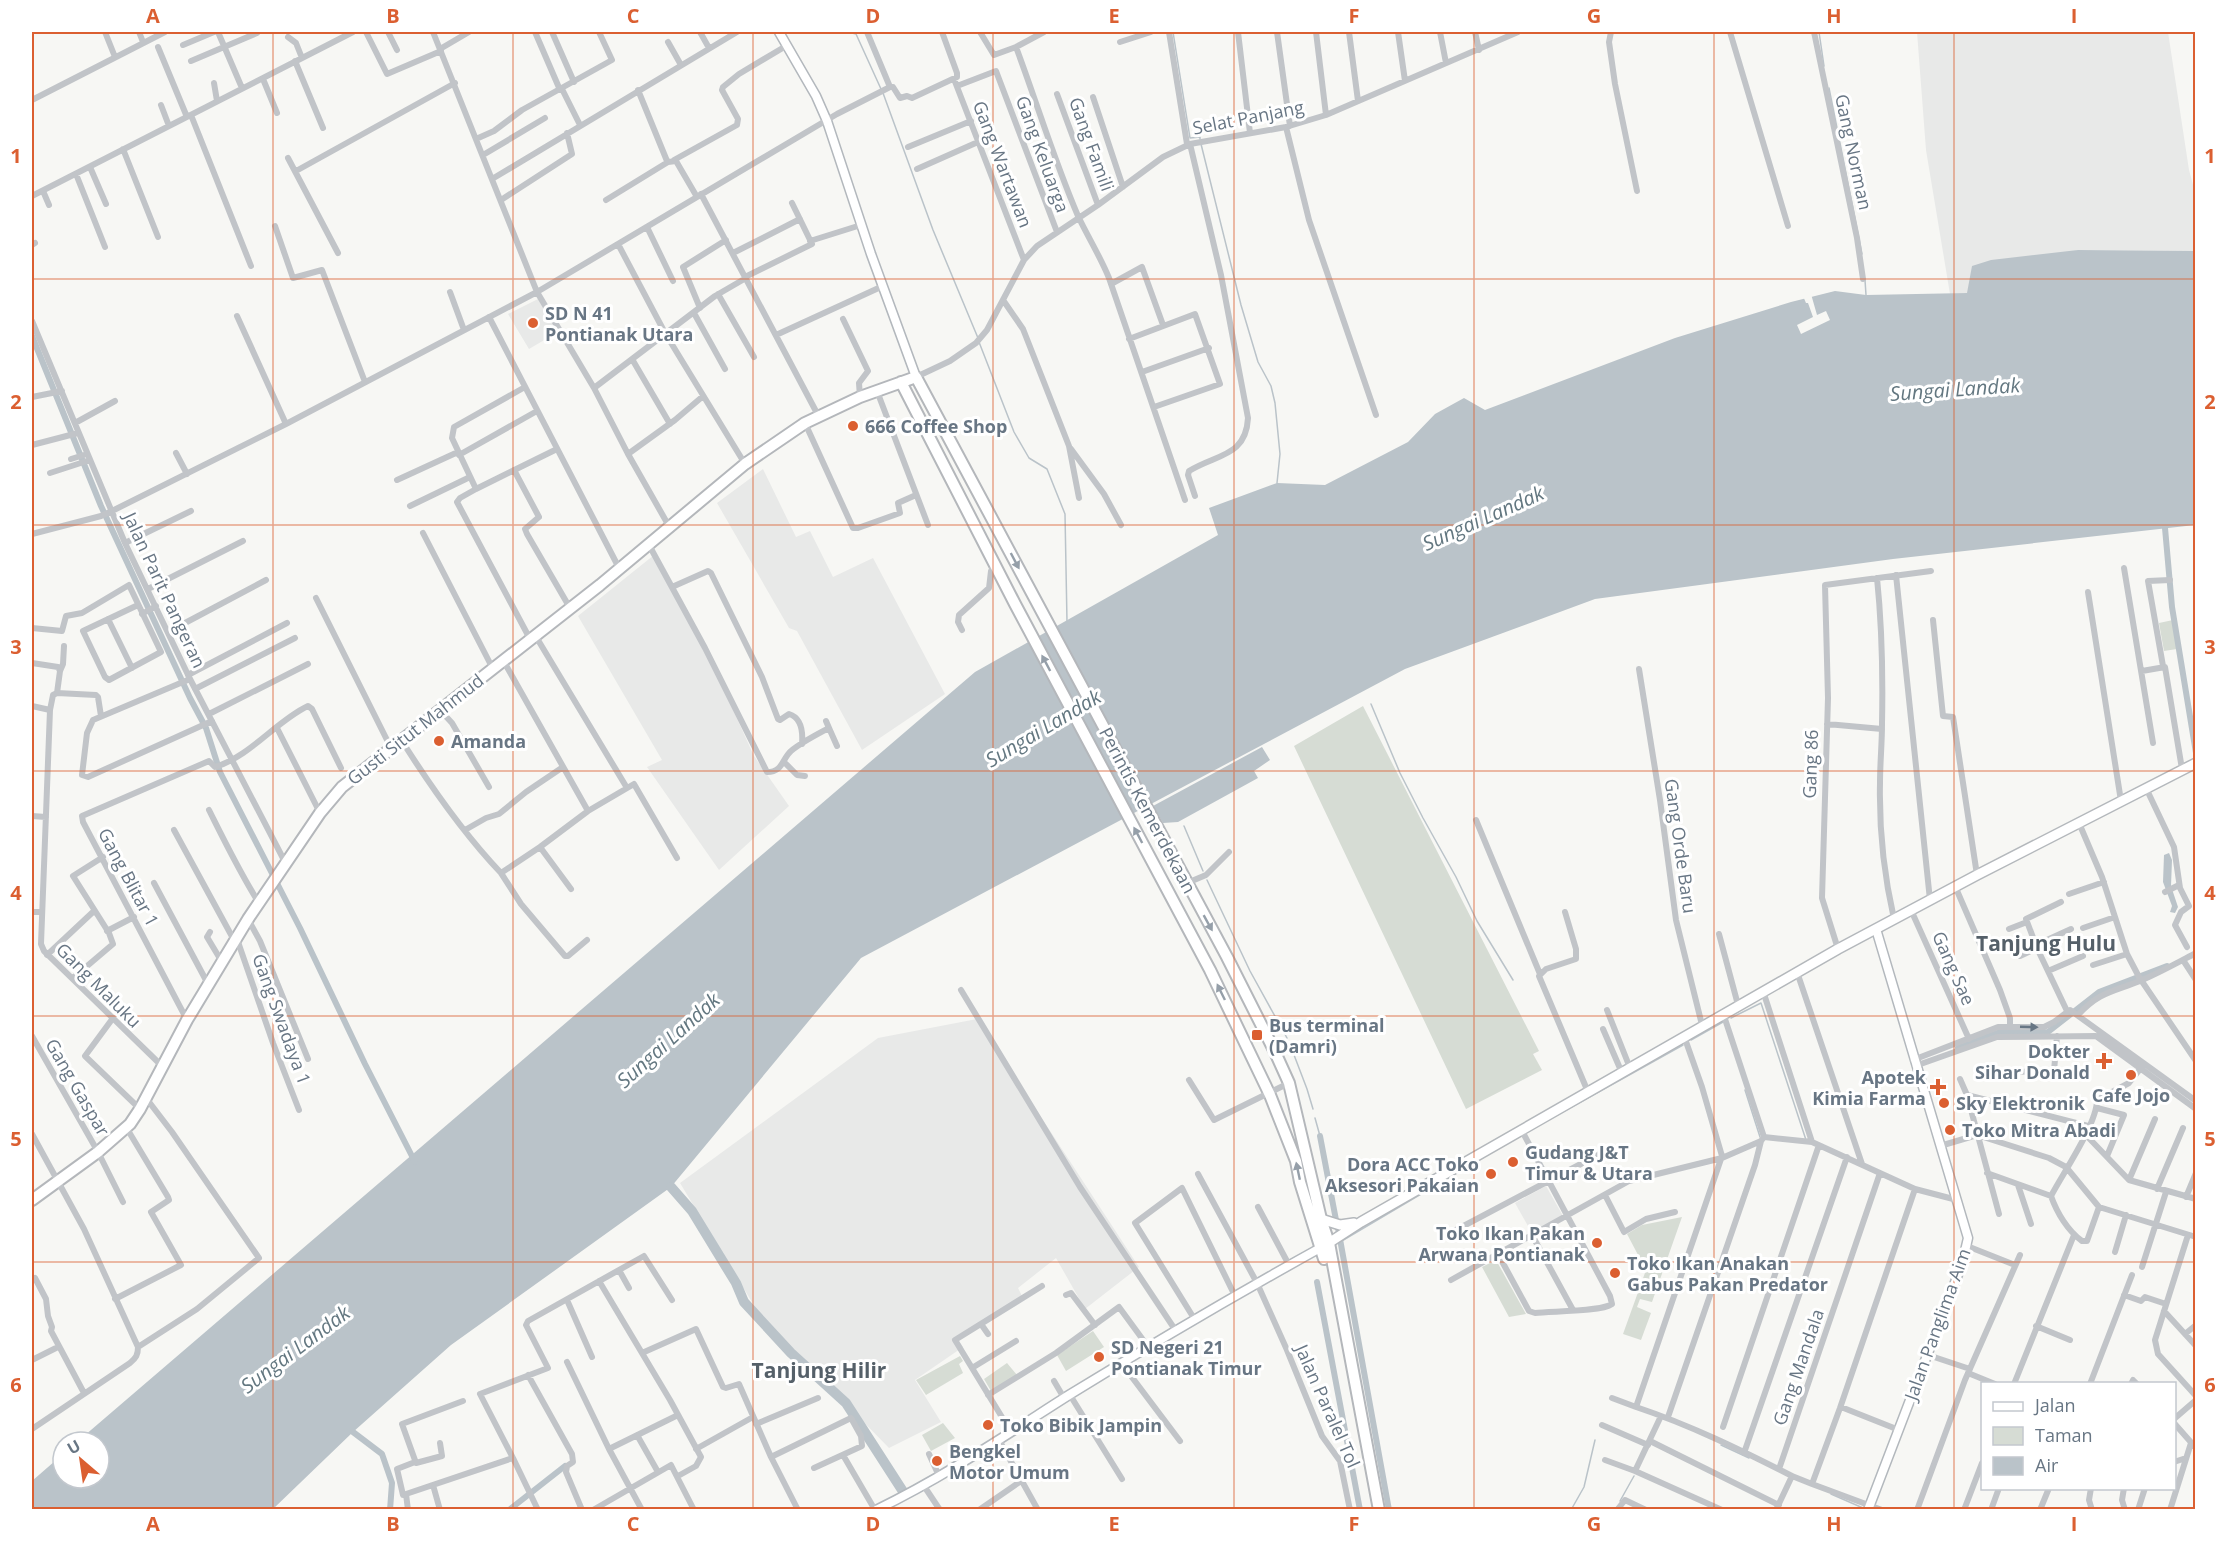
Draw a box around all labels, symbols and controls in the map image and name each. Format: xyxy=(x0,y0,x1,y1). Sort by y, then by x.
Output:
text: A xyxy=(146,2,160,29)
text: B xyxy=(386,2,400,29)
text: C xyxy=(627,2,640,29)
text: D xyxy=(866,2,880,29)
text: E xyxy=(1108,2,1120,29)
text: F xyxy=(1349,2,1359,29)
text: G xyxy=(1587,2,1601,29)
text: H xyxy=(1826,2,1842,29)
text: I xyxy=(2071,2,2077,29)
street label: Gang Keluarga xyxy=(1011,92,1075,216)
street label: Gang Norman xyxy=(1830,92,1878,212)
street label: Gang Famili xyxy=(1064,94,1120,194)
street label: Selat Panjang xyxy=(1190,94,1306,140)
street label: Gang Wartawan xyxy=(968,97,1038,231)
text: 1 xyxy=(10,142,22,169)
text: 1 xyxy=(2204,142,2216,169)
place label: SD N 41 Pontianak Utara xyxy=(545,301,693,346)
marker: SD N 41 Pontianak Utara xyxy=(526,316,540,330)
water label: Sungai Landak xyxy=(1889,371,2022,407)
text: 2 xyxy=(10,388,22,415)
text: 2 xyxy=(2204,388,2216,415)
place label: 666 Coffee Shop xyxy=(865,414,1007,438)
marker: 666 Coffee Shop xyxy=(846,419,860,433)
water label: Sungai Landak xyxy=(1418,479,1549,557)
street label: Jalan Parit Pangeran xyxy=(118,506,212,672)
one-way arrow xyxy=(1010,553,1020,570)
text: 3 xyxy=(10,633,22,660)
text: 3 xyxy=(2204,633,2216,660)
one-way arrow xyxy=(1041,654,1051,671)
street label: Gusti Situt Mahmud xyxy=(342,668,488,790)
water label: Sungai Landak xyxy=(980,682,1107,773)
street label: Perintis Kemerdekaan xyxy=(1094,723,1202,897)
place label: Amanda xyxy=(451,729,526,753)
street label: Gang 86 xyxy=(1797,729,1823,799)
marker: Amanda xyxy=(432,734,446,748)
street label: Gang Orde Baru xyxy=(1660,777,1702,915)
street label: Gang Blitar 1 xyxy=(93,824,165,930)
one-way arrow xyxy=(1133,826,1143,843)
text: 4 xyxy=(10,879,22,906)
text: 4 xyxy=(2204,879,2216,906)
one-way arrow xyxy=(1203,915,1213,932)
street label: Gang Sae xyxy=(1927,927,1981,1009)
district label: Tanjung Hulu xyxy=(1976,929,2116,957)
street label: Gang Maluku xyxy=(51,937,147,1033)
street label: Gang Swadaya 1 xyxy=(247,950,317,1088)
one-way arrow xyxy=(1216,984,1225,1001)
water label: Sungai Landak xyxy=(611,986,726,1094)
place label: Bus terminal (Damri) xyxy=(1269,1013,1385,1058)
one-way arrow xyxy=(2019,1022,2038,1032)
marker: Bus terminal (Damri) xyxy=(1250,1028,1264,1042)
street label: Gang Gaspar xyxy=(40,1034,116,1141)
place label: Dokter Sihar Donald xyxy=(1975,1039,2090,1084)
marker: Dokter Sihar Donald xyxy=(2095,1052,2113,1070)
place label: Apotek Kimia Farma xyxy=(1812,1065,1927,1110)
marker: Cafe Jojo xyxy=(2124,1068,2138,1082)
marker: Apotek Kimia Farma xyxy=(1931,1080,1945,1094)
place label: Cafe Jojo xyxy=(2092,1083,2170,1107)
place label: Sky Elektronik xyxy=(1956,1091,2086,1115)
marker: Sky Elektronik xyxy=(1937,1096,1951,1110)
place label: Toko Mitra Abadi xyxy=(1962,1118,2116,1142)
marker: Toko Mitra Abadi xyxy=(1943,1123,1957,1137)
text: 5 xyxy=(10,1125,22,1152)
text: 5 xyxy=(2204,1125,2216,1152)
place label: Gudang J&T Timur & Utara xyxy=(1525,1140,1653,1185)
place label: Dora ACC Toko Aksesori Pakaian xyxy=(1325,1152,1479,1197)
marker: Gudang J&T Timur & Utara xyxy=(1506,1155,1520,1169)
one-way arrow xyxy=(1293,1161,1302,1180)
marker: Dora ACC Toko Aksesori Pakaian xyxy=(1484,1167,1498,1181)
place label: Toko Ikan Pakan Arwana Pontianak xyxy=(1418,1221,1586,1266)
marker: Toko Ikan Pakan Arwana Pontianak xyxy=(1590,1236,1604,1250)
street label: Jalan Panglima Aim xyxy=(1898,1245,1976,1405)
place label: Toko Ikan Anakan Gabus Pakan Predator xyxy=(1627,1251,1828,1296)
marker: Toko Ikan Anakan Gabus Pakan Predator xyxy=(1608,1266,1622,1280)
water label: Sungai Landak xyxy=(235,1298,356,1399)
street label: Gang Mandala xyxy=(1767,1306,1829,1428)
place label: SD Negeri 21 Pontianak Timur xyxy=(1111,1335,1262,1380)
street label: Jalan Paralel Tol xyxy=(1289,1339,1366,1471)
marker: SD Negeri 21 Pontianak Timur xyxy=(1092,1350,1106,1364)
district label: Tanjung Hilir xyxy=(752,1356,887,1384)
text: 6 xyxy=(10,1371,22,1398)
text: 6 xyxy=(2204,1371,2216,1398)
legend xyxy=(1981,1382,2176,1490)
text: Jalan xyxy=(2033,1393,2075,1417)
place label: Toko Bibik Jampin xyxy=(1000,1413,1162,1437)
marker: Toko Bibik Jampin xyxy=(981,1418,995,1432)
text: Taman xyxy=(2035,1423,2093,1447)
north arrow xyxy=(51,1430,111,1490)
text: U xyxy=(63,1434,84,1459)
place label: Bengkel Motor Umum xyxy=(949,1439,1070,1484)
text: Air xyxy=(2035,1453,2059,1477)
marker: Bengkel Motor Umum xyxy=(930,1454,944,1468)
text: A xyxy=(146,1510,160,1537)
text: B xyxy=(386,1510,400,1537)
text: C xyxy=(627,1510,640,1537)
text: D xyxy=(866,1510,880,1537)
text: E xyxy=(1108,1510,1120,1537)
text: F xyxy=(1349,1510,1359,1537)
text: G xyxy=(1587,1510,1601,1537)
text: H xyxy=(1826,1510,1842,1537)
text: I xyxy=(2071,1510,2077,1537)

